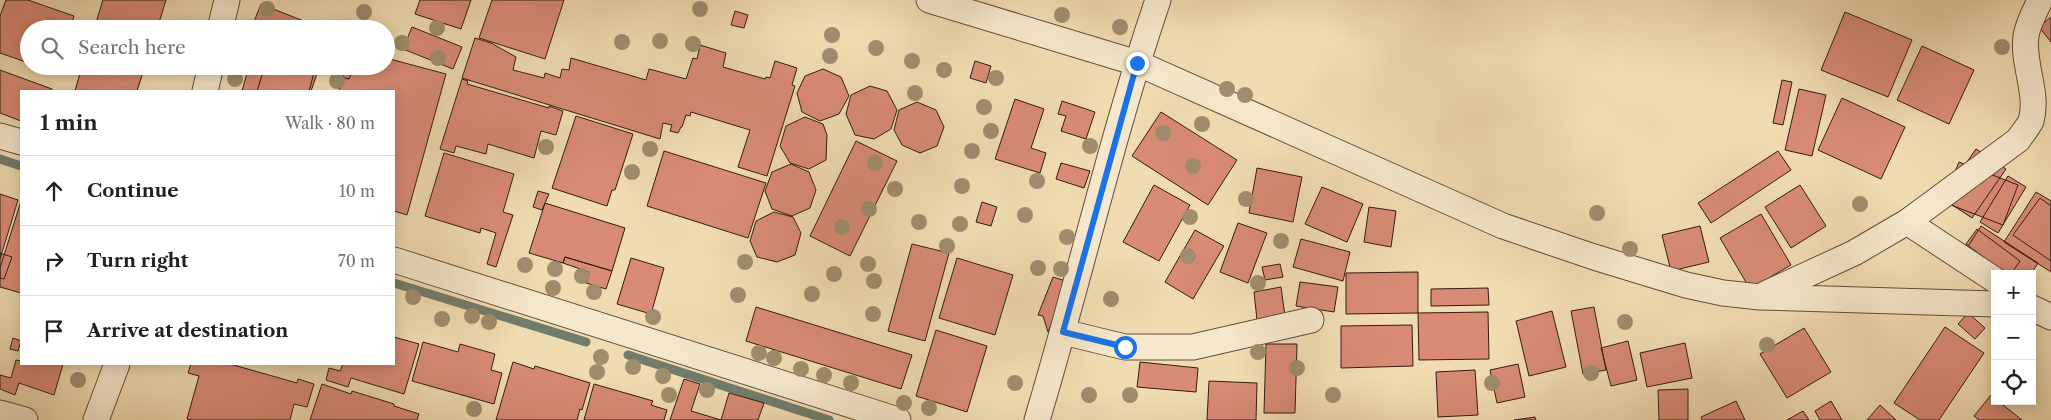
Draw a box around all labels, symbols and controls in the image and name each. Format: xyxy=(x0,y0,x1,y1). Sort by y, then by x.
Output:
search box xyxy=(20,20,395,75)
icon: search xyxy=(38,34,66,62)
text: Search here xyxy=(78,36,186,59)
route end xyxy=(1126,52,1149,75)
text: 1 min xyxy=(40,110,98,135)
text: Walk · 80 m xyxy=(285,113,375,133)
icon: ahead xyxy=(40,177,68,205)
text: Continue xyxy=(87,179,179,202)
text: 10 m xyxy=(339,181,375,201)
icon: right xyxy=(40,247,68,275)
text: Turn right xyxy=(87,249,188,272)
text: 70 m xyxy=(338,251,375,271)
map controls xyxy=(1991,270,2036,405)
button: + xyxy=(1991,270,2036,315)
button: − xyxy=(1991,315,2036,360)
icon: arrive xyxy=(40,317,68,345)
text: Arrive at destination xyxy=(87,319,288,342)
route start xyxy=(1114,336,1137,359)
button: locate xyxy=(1991,360,2036,405)

